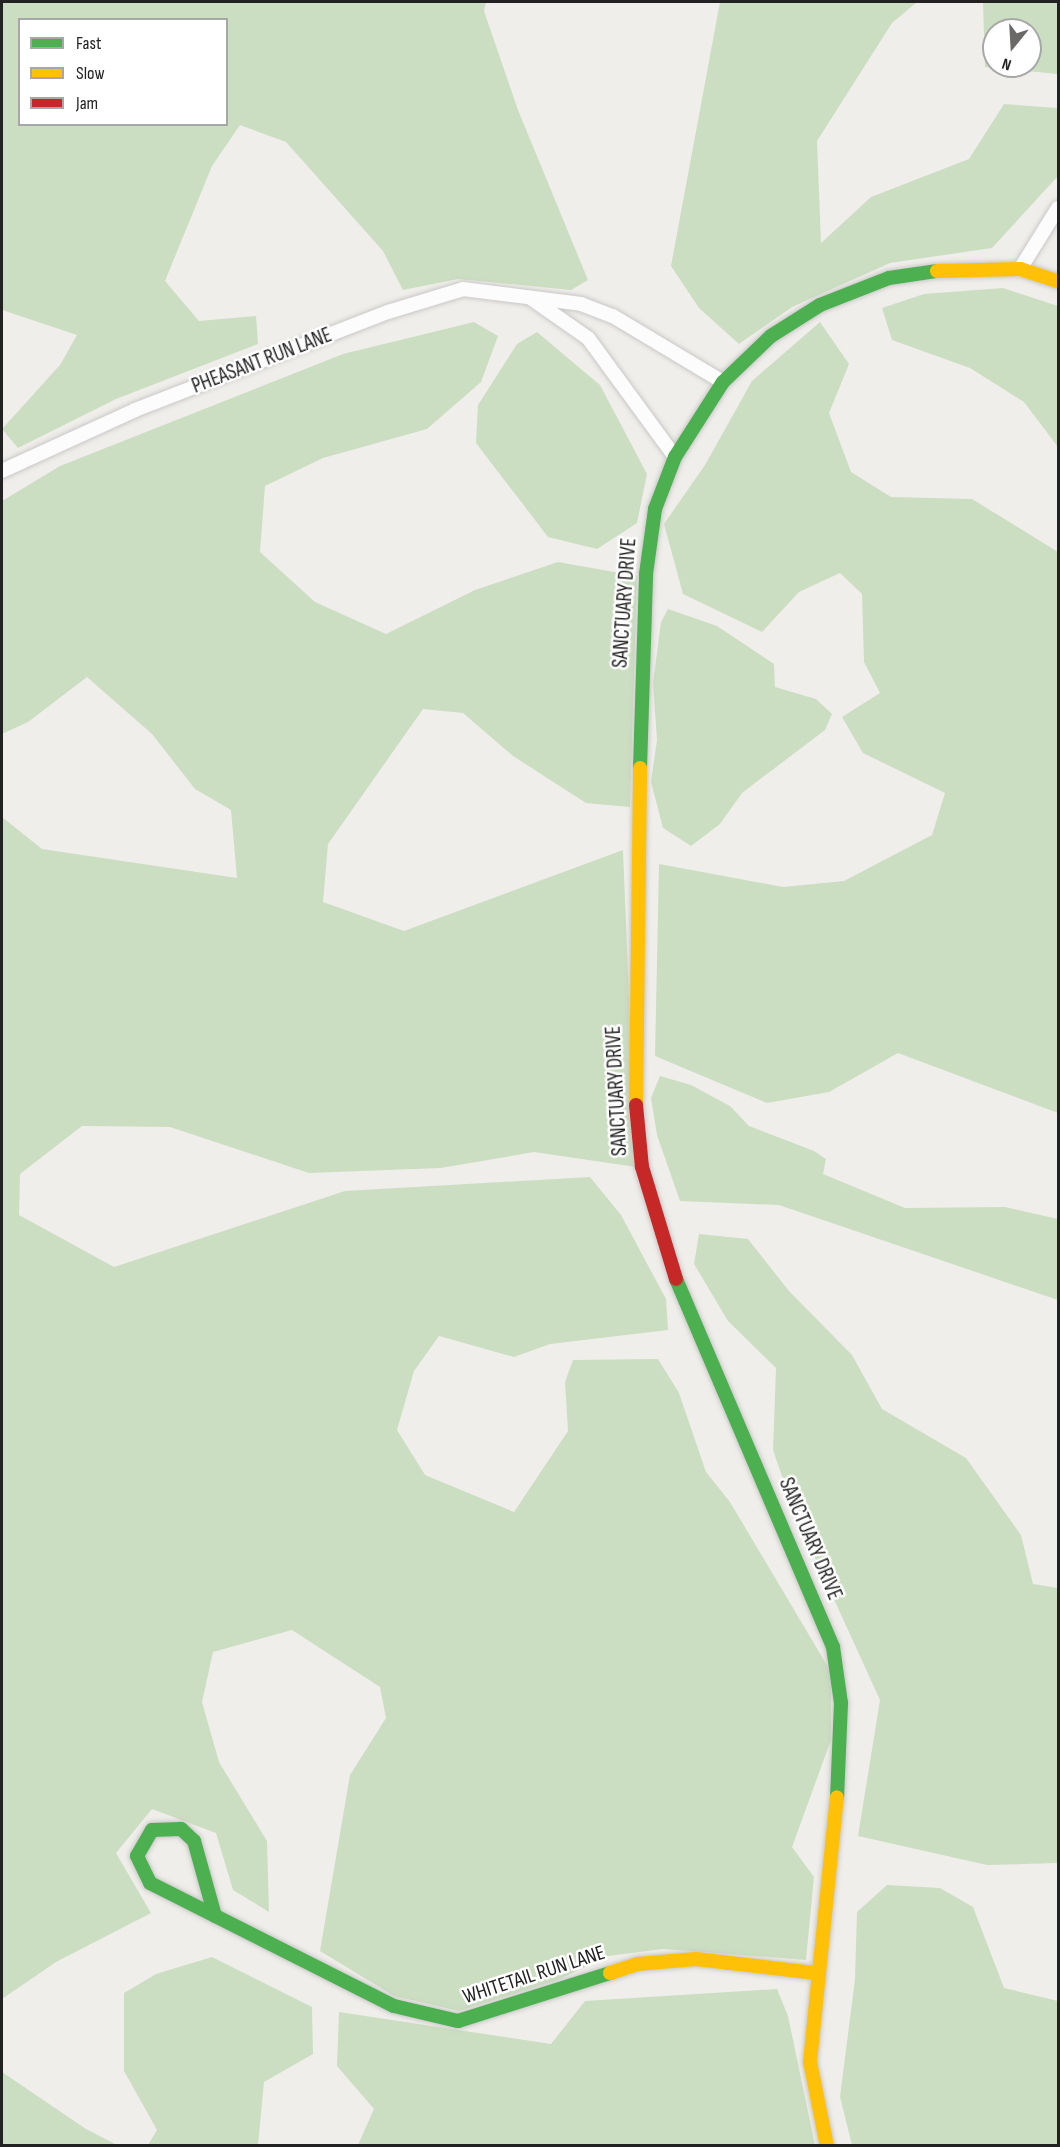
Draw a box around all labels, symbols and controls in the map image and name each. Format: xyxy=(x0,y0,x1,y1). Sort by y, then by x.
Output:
legend xyxy=(18,18,228,126)
north arrow xyxy=(982,18,1042,78)
text: Fast xyxy=(76,33,101,54)
text: N xyxy=(1000,53,1014,74)
text: Slow xyxy=(76,63,105,84)
text: Jam xyxy=(76,93,98,114)
street label: PHEASANT RUN LANE xyxy=(188,323,336,399)
street label: SANCTUARY DRIVE xyxy=(608,537,642,669)
street label: SANCTUARY DRIVE xyxy=(601,1025,633,1157)
street label: SANCTUARY DRIVE xyxy=(773,1474,847,1604)
street label: WHITETAIL RUN LANE xyxy=(460,1940,608,2010)

